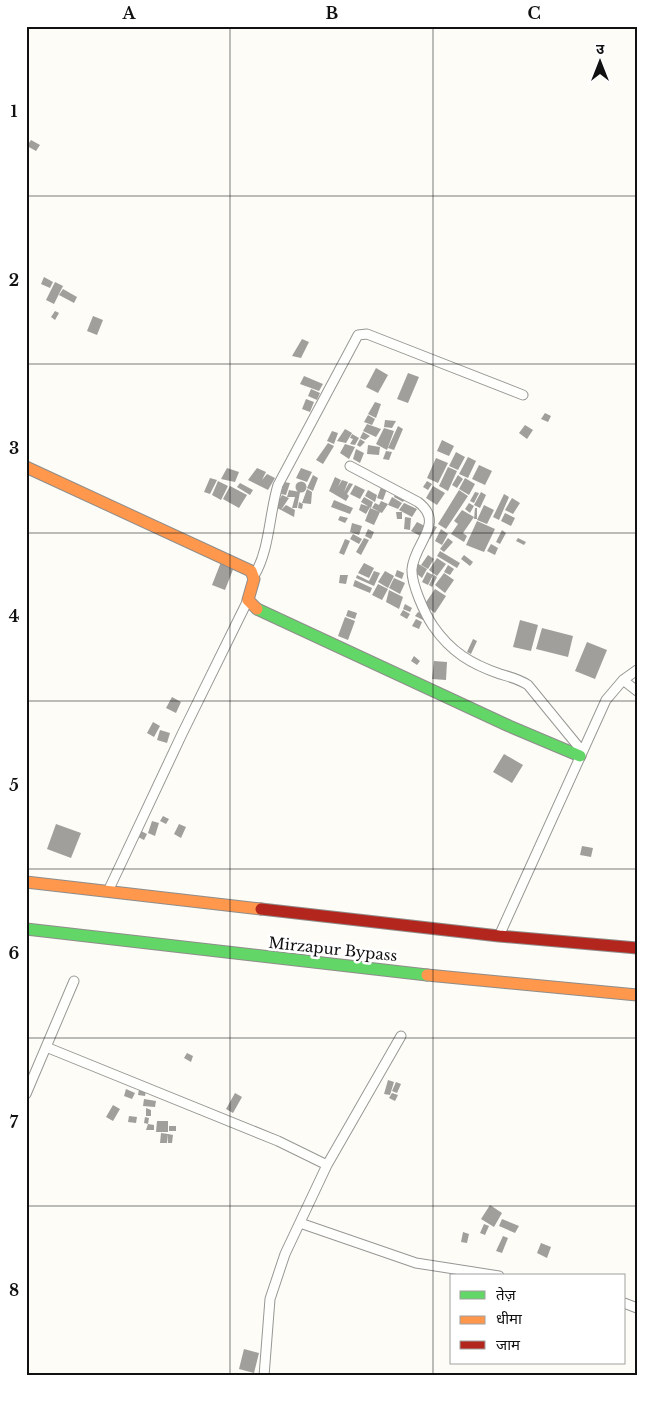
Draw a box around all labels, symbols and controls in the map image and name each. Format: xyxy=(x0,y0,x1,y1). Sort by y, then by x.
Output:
text: A xyxy=(122,3,137,23)
text: B xyxy=(326,3,339,23)
text: C xyxy=(527,3,541,23)
north arrow xyxy=(576,38,626,88)
text: उ xyxy=(596,40,605,58)
text: 1 xyxy=(11,101,18,121)
text: 2 xyxy=(9,270,19,290)
text: 3 xyxy=(9,438,19,458)
text: 4 xyxy=(9,606,19,626)
text: 5 xyxy=(9,775,19,795)
street label: Mirzapur Bypass xyxy=(268,933,399,965)
text: 6 xyxy=(9,943,20,963)
text: 7 xyxy=(10,1112,19,1132)
legend xyxy=(450,1274,626,1364)
text: 8 xyxy=(9,1280,19,1300)
text: तेज़ xyxy=(496,1285,517,1304)
text: धीमा xyxy=(496,1309,523,1328)
text: जाम xyxy=(496,1335,521,1354)

